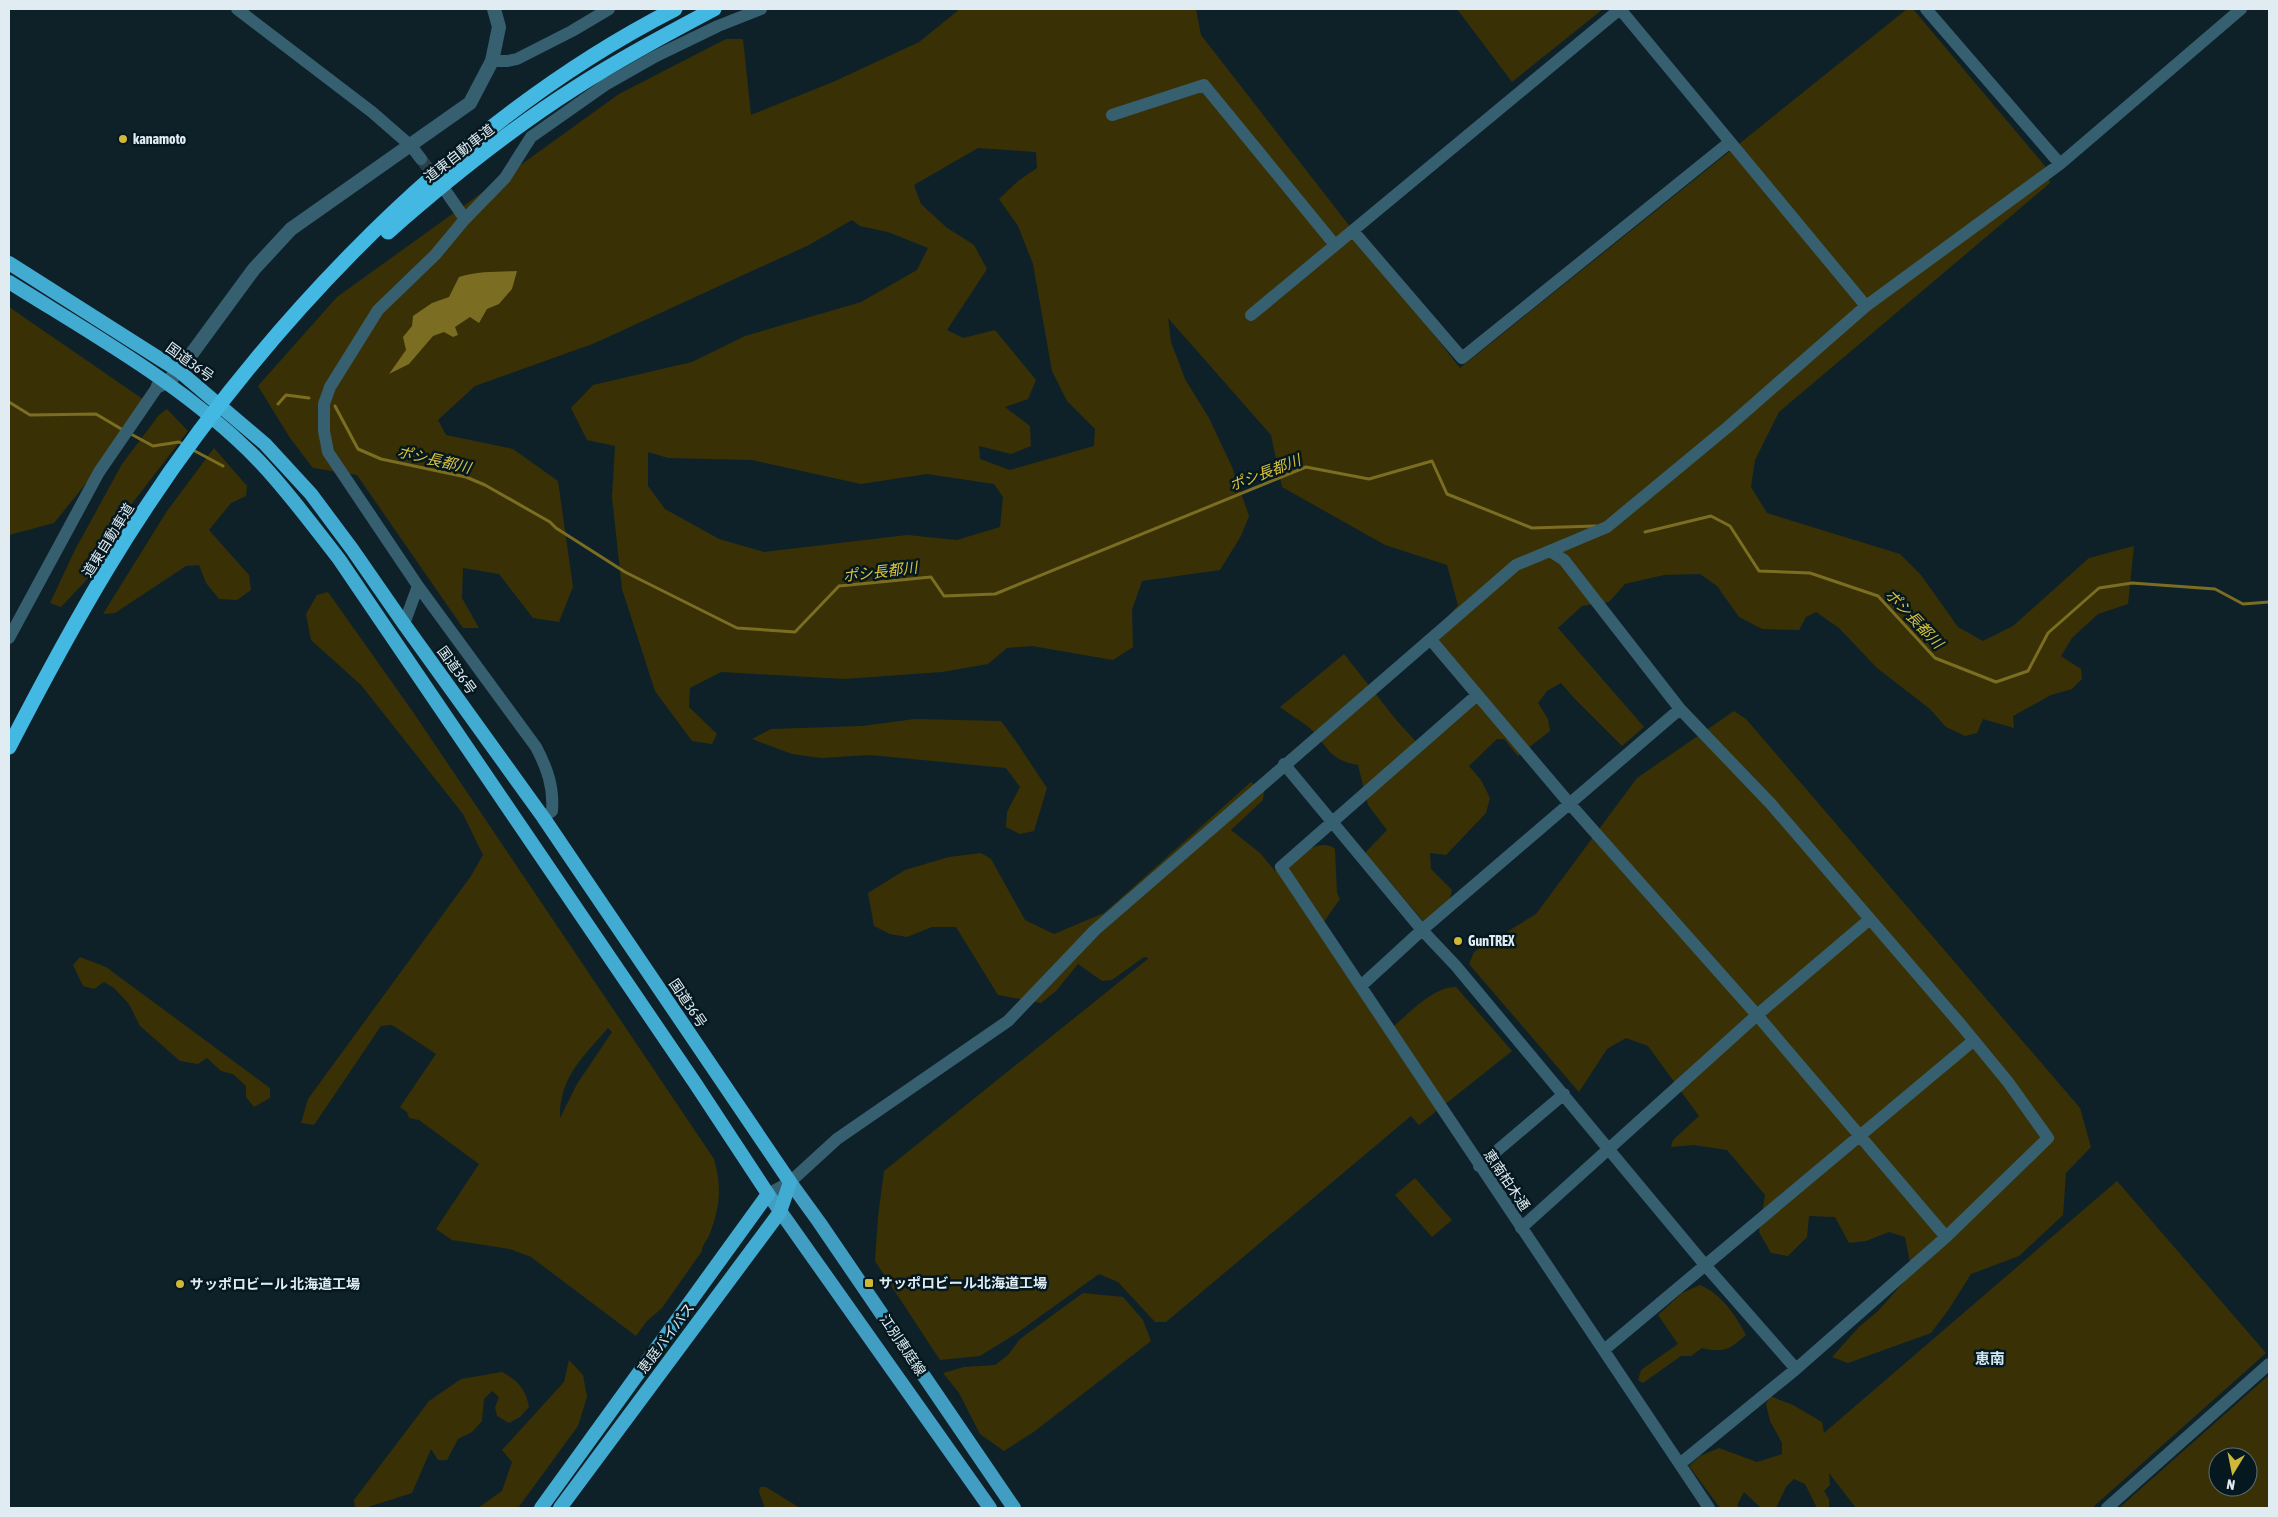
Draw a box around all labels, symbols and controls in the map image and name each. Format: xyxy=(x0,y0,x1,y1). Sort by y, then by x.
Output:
street label: 道東自動車道 xyxy=(421,121,497,185)
place label: kanamoto xyxy=(133,131,187,147)
marker: kanamoto xyxy=(117,133,129,145)
street label: 国道36号 xyxy=(163,339,217,385)
water label: ポシ長都川 xyxy=(396,443,475,477)
water label: ポシ長都川 xyxy=(1227,450,1305,494)
street label: 道東自動車道 xyxy=(79,500,137,580)
water label: ポシ長都川 xyxy=(842,558,920,585)
water label: ポシ長都川 xyxy=(1882,586,1948,653)
street label: 国道36号 xyxy=(434,643,480,697)
place label: GunTREX xyxy=(1468,933,1515,949)
marker: GunTREX xyxy=(1452,935,1464,947)
street label: 国道36号 xyxy=(666,976,710,1030)
street label: 恵南柏木通 xyxy=(1481,1147,1533,1213)
place label: サッポロビール北海道工場 xyxy=(879,1275,1047,1291)
place label: サッポロビール 北海道工場 xyxy=(190,1276,360,1292)
marker: サッポロビール北海道工場 xyxy=(863,1277,875,1289)
marker: サッポロビール 北海道工場 xyxy=(174,1278,186,1290)
street label: 恵庭バイパス xyxy=(634,1300,698,1376)
street label: 江別恵庭線 xyxy=(877,1312,929,1378)
district label: 恵南 xyxy=(1975,1350,2005,1367)
north arrow xyxy=(2208,1447,2258,1497)
text: N xyxy=(2225,1476,2236,1493)

